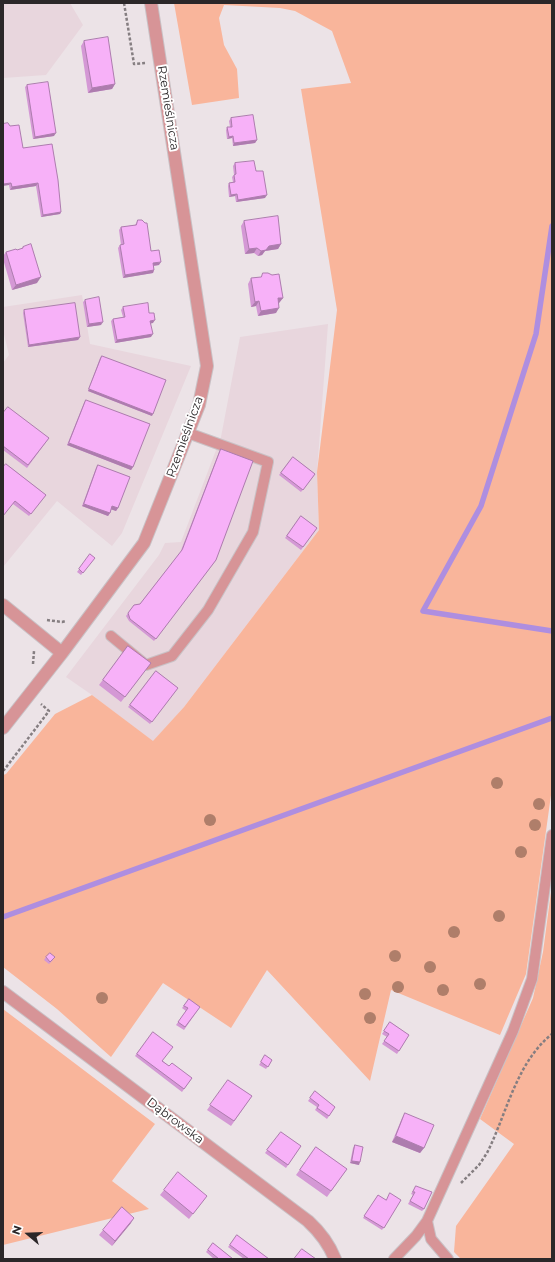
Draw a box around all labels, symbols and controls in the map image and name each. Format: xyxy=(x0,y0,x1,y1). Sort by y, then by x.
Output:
street label: Rzemieślnicza xyxy=(154,65,182,151)
street label: Rzemieślnicza xyxy=(164,394,206,480)
street label: Dąbrowska xyxy=(144,1095,206,1147)
north arrow xyxy=(8,1214,48,1254)
text: N xyxy=(9,1224,25,1237)

